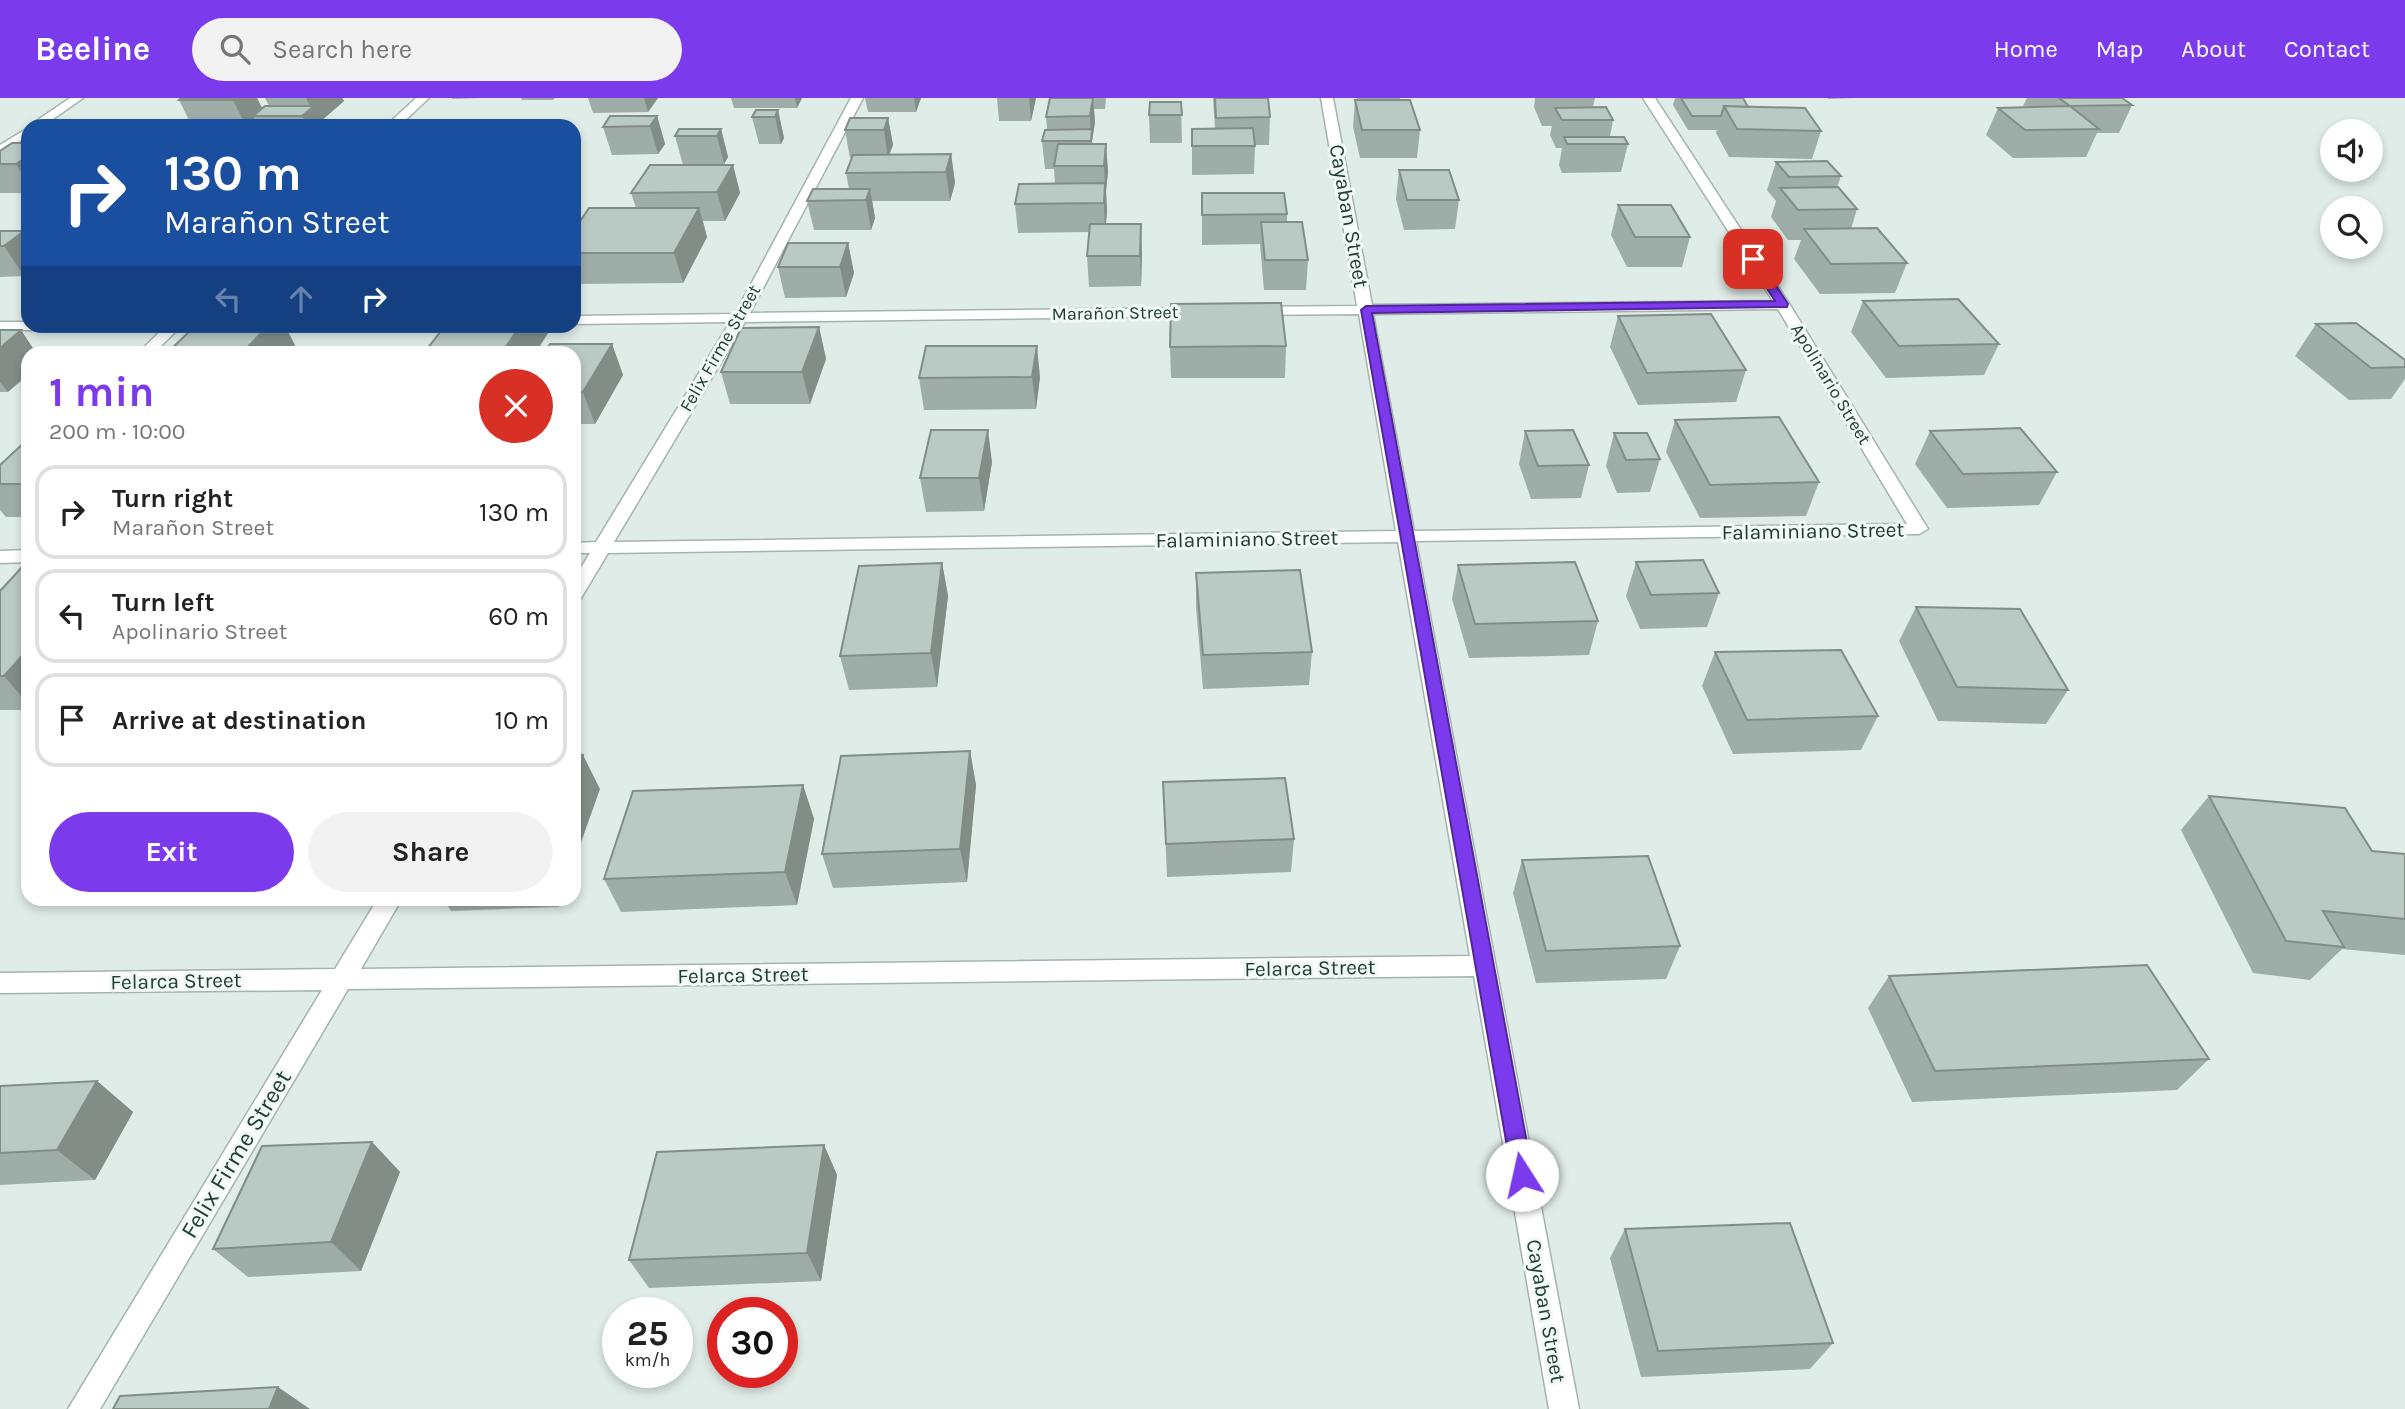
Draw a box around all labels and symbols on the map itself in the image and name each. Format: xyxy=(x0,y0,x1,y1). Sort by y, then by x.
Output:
street label: Cayaban Street xyxy=(1325,142,1373,290)
pin xyxy=(1723,229,1783,289)
street label: Felix Firme Street xyxy=(675,280,765,415)
street label: Marañon Street xyxy=(1051,301,1179,325)
street label: Apolinario Street xyxy=(1786,319,1876,449)
street label: Falaminiano Street xyxy=(1721,517,1905,545)
street label: Falaminiano Street xyxy=(1155,525,1339,553)
street label: Felarca Street xyxy=(1244,955,1376,981)
street label: Felarca Street xyxy=(677,962,809,988)
street label: Felarca Street xyxy=(110,968,242,994)
street label: Felix Firme Street xyxy=(175,1065,297,1243)
position arrow xyxy=(1485,1138,1559,1212)
street label: Cayaban Street xyxy=(1522,1237,1570,1385)
speed limit sign: 30 xyxy=(707,1297,798,1388)

